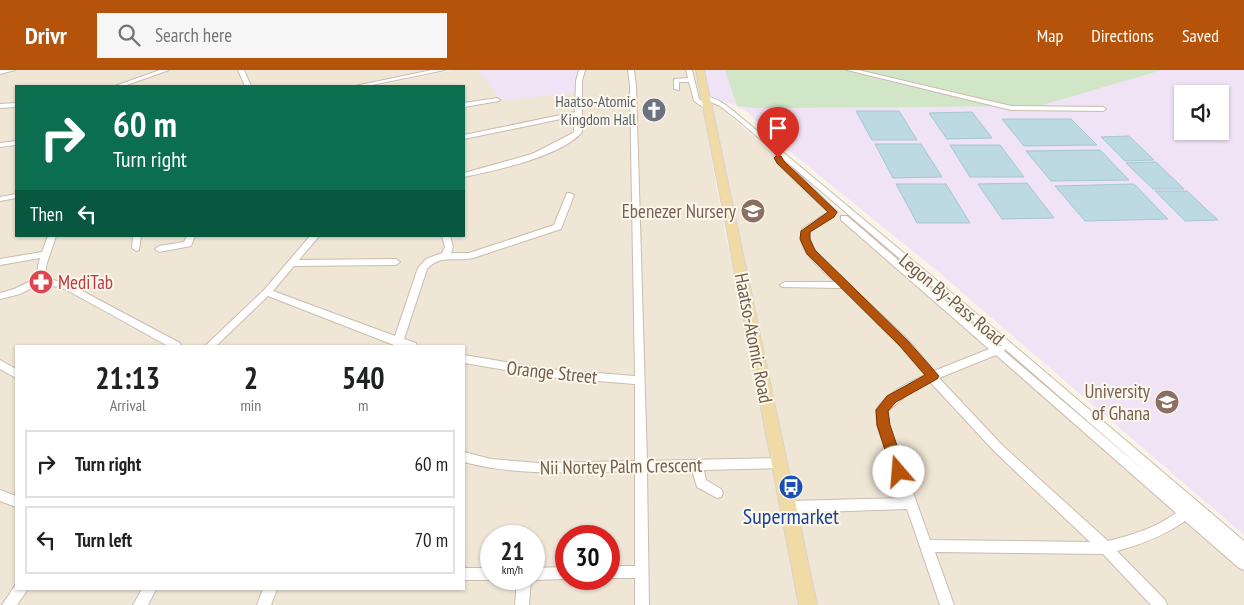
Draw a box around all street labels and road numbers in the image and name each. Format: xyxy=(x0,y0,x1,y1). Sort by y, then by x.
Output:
street label: Legon By-Pass Road xyxy=(894,248,1010,350)
street label: Haatso-Atomic Road xyxy=(730,271,778,405)
street label: Orange Street xyxy=(505,355,599,389)
street label: Nii Nortey Palm Crescent xyxy=(540,453,703,479)

